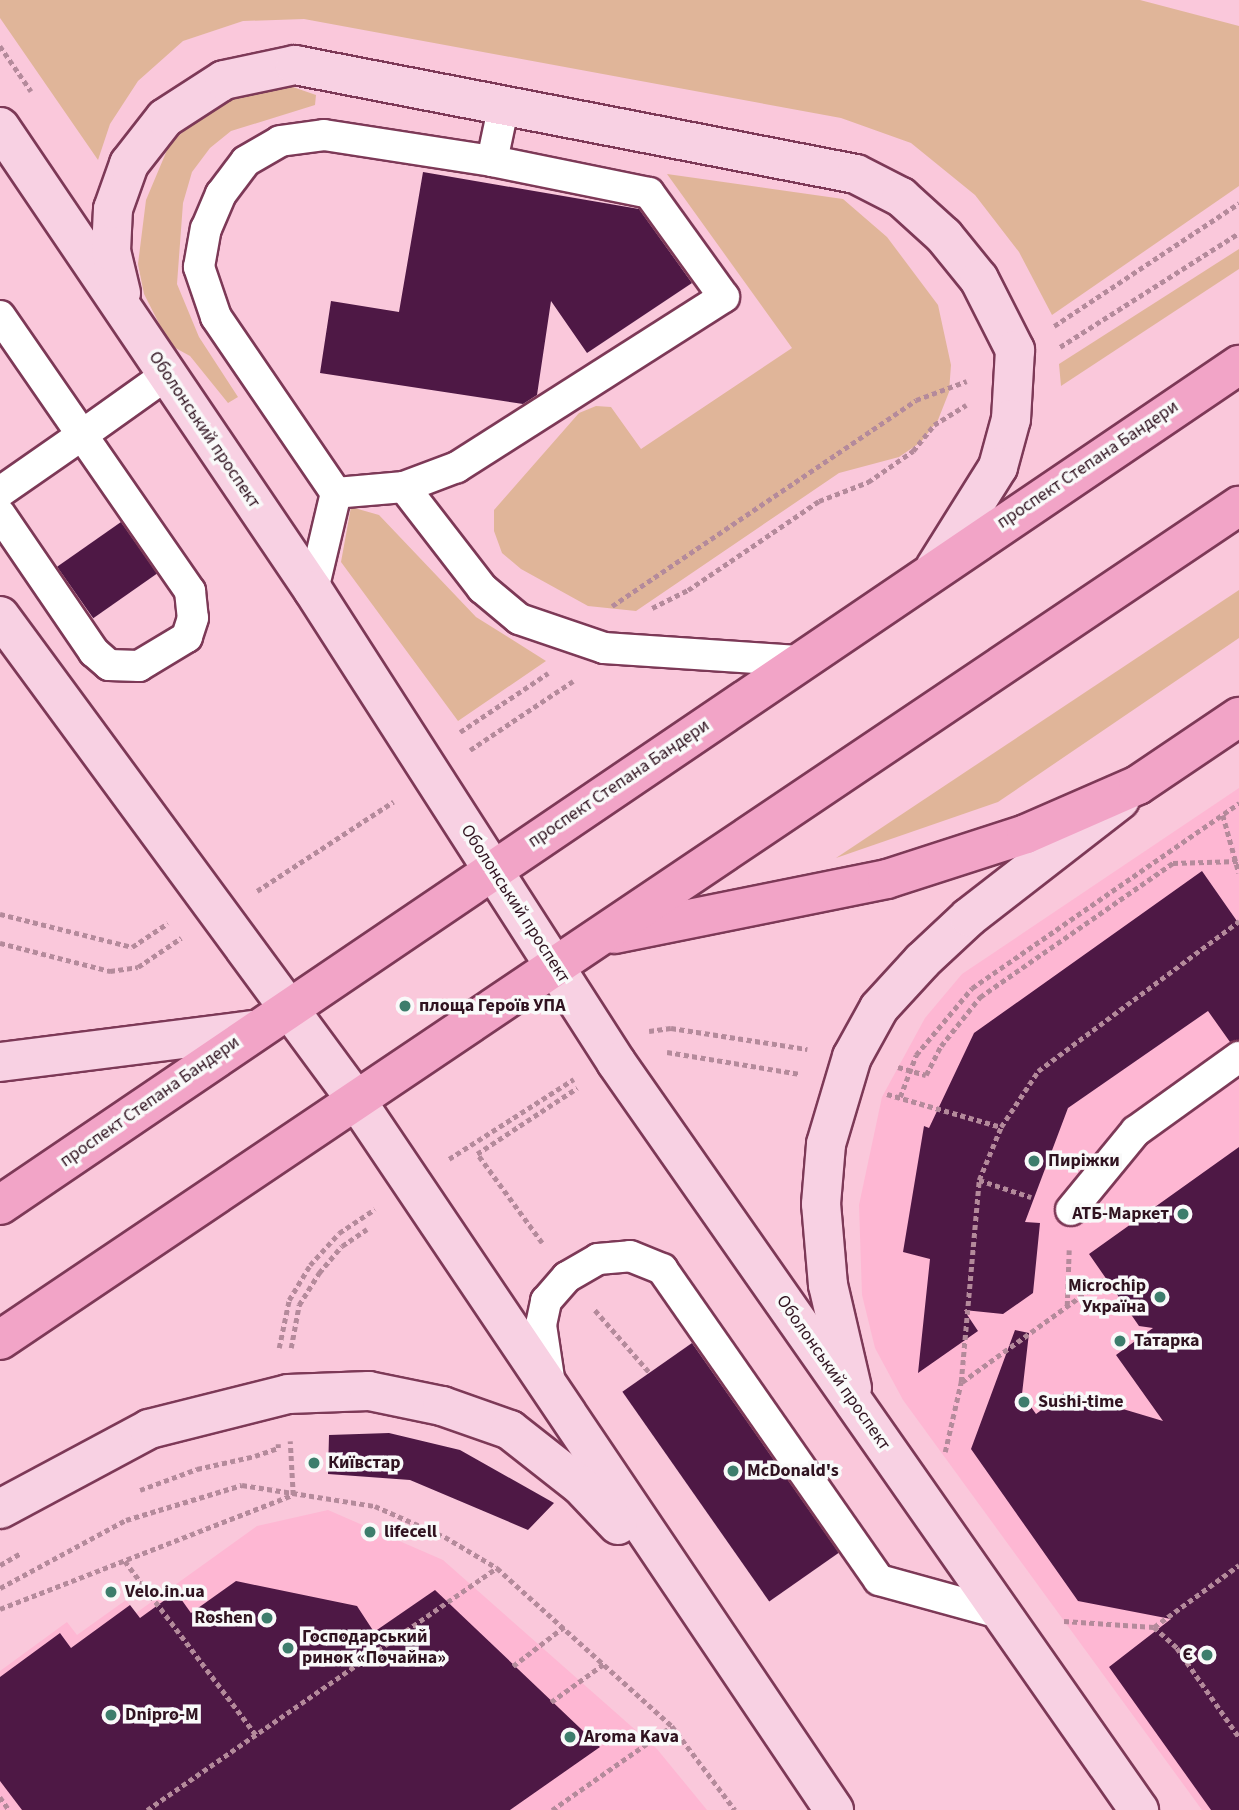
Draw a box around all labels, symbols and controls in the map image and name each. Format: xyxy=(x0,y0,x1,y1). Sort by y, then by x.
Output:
street label: Оболонський проспект xyxy=(143,347,265,513)
street label: проспект Степана Бандери xyxy=(993,396,1183,534)
street label: проспект Степана Бандери xyxy=(524,715,714,853)
street label: Оболонський проспект xyxy=(456,821,574,987)
place label: площа Героїв УПА xyxy=(419,995,566,1017)
marker: площа Героїв УПА xyxy=(397,998,413,1014)
street label: проспект Степана Бандери xyxy=(56,1032,244,1172)
place label: Пиріжки xyxy=(1048,1150,1120,1172)
marker: Пиріжки xyxy=(1026,1153,1042,1169)
place label: АТБ-Маркет xyxy=(1072,1203,1169,1225)
marker: АТБ-Маркет xyxy=(1175,1206,1191,1222)
place label: Microchip Україна xyxy=(1068,1276,1146,1318)
marker: Microchip Україна xyxy=(1152,1289,1168,1305)
street label: Оболонський проспект xyxy=(771,1291,895,1455)
place label: Татарка xyxy=(1134,1330,1199,1352)
marker: Татарка xyxy=(1112,1333,1128,1349)
place label: Sushi-time xyxy=(1038,1391,1124,1413)
marker: Sushi-time xyxy=(1016,1394,1032,1410)
place label: Київстар xyxy=(328,1452,401,1474)
marker: Київстар xyxy=(306,1455,322,1471)
place label: McDonald's xyxy=(747,1460,839,1482)
marker: McDonald's xyxy=(725,1463,741,1479)
place label: lifecell xyxy=(384,1521,437,1543)
marker: lifecell xyxy=(362,1524,378,1540)
place label: Velo.in.ua xyxy=(125,1581,205,1603)
marker: Velo.in.ua xyxy=(103,1584,119,1600)
place label: Roshen xyxy=(194,1607,253,1629)
marker: Roshen xyxy=(259,1610,275,1626)
place label: Господарський ринок «Почайна» xyxy=(302,1627,446,1670)
marker: Господарський ринок «Почайна» xyxy=(280,1640,296,1656)
place label: Є xyxy=(1183,1644,1193,1666)
marker: Є xyxy=(1199,1647,1215,1663)
place label: Dnipro-M xyxy=(125,1704,199,1726)
marker: Dnipro-M xyxy=(103,1707,119,1723)
place label: Aroma Kava xyxy=(584,1726,679,1748)
marker: Aroma Kava xyxy=(562,1729,578,1745)

